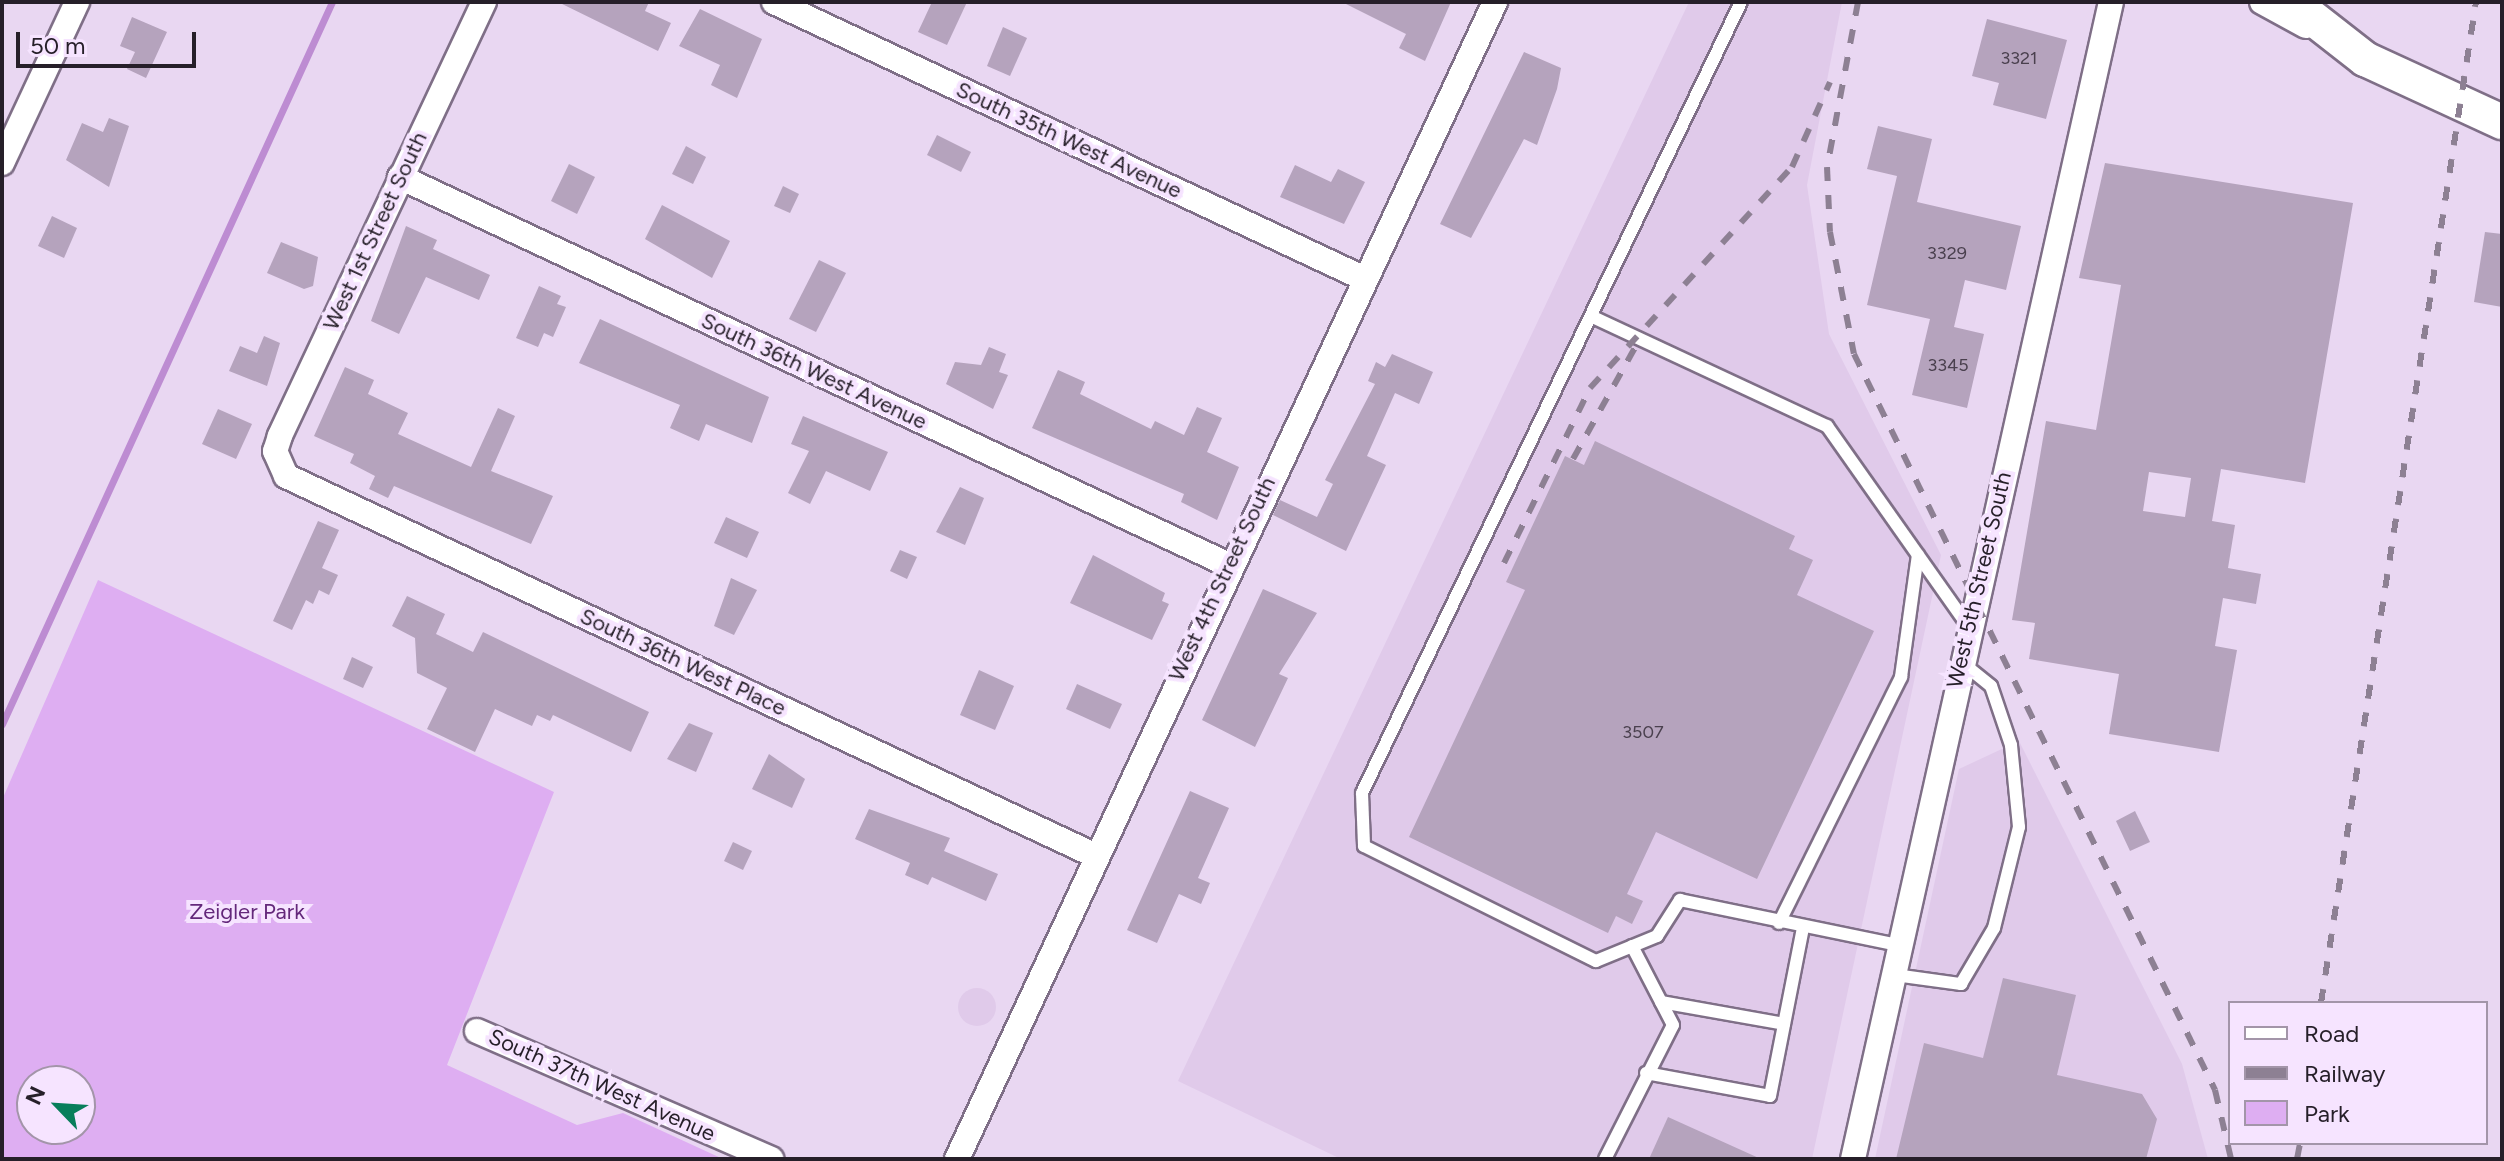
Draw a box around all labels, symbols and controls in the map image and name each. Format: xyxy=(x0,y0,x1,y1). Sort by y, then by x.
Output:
scale bar xyxy=(20,16,200,66)
text: 50 m xyxy=(30,31,86,60)
house number: 3321 xyxy=(2000,47,2038,69)
street label: South 35th West Avenue xyxy=(952,76,1186,204)
street label: West 1st Street South xyxy=(318,128,432,334)
house number: 3329 xyxy=(1927,242,1967,264)
street label: South 36th West Avenue xyxy=(697,307,931,435)
house number: 3345 xyxy=(1927,354,1969,376)
street label: West 5th Street South xyxy=(1941,469,2017,691)
street label: West 4th Street South xyxy=(1163,473,1281,685)
street label: South 36th West Place xyxy=(576,603,790,721)
house number: 3507 xyxy=(1622,721,1664,743)
park label: Zeigler Park xyxy=(189,899,305,925)
legend xyxy=(2228,1001,2488,1145)
text: Road xyxy=(2304,1019,2359,1048)
street label: South 37th West Avenue xyxy=(485,1023,719,1147)
text: Railway xyxy=(2304,1059,2385,1088)
north arrow xyxy=(16,1065,96,1145)
text: N xyxy=(20,1082,51,1109)
text: Park xyxy=(2304,1099,2350,1128)

